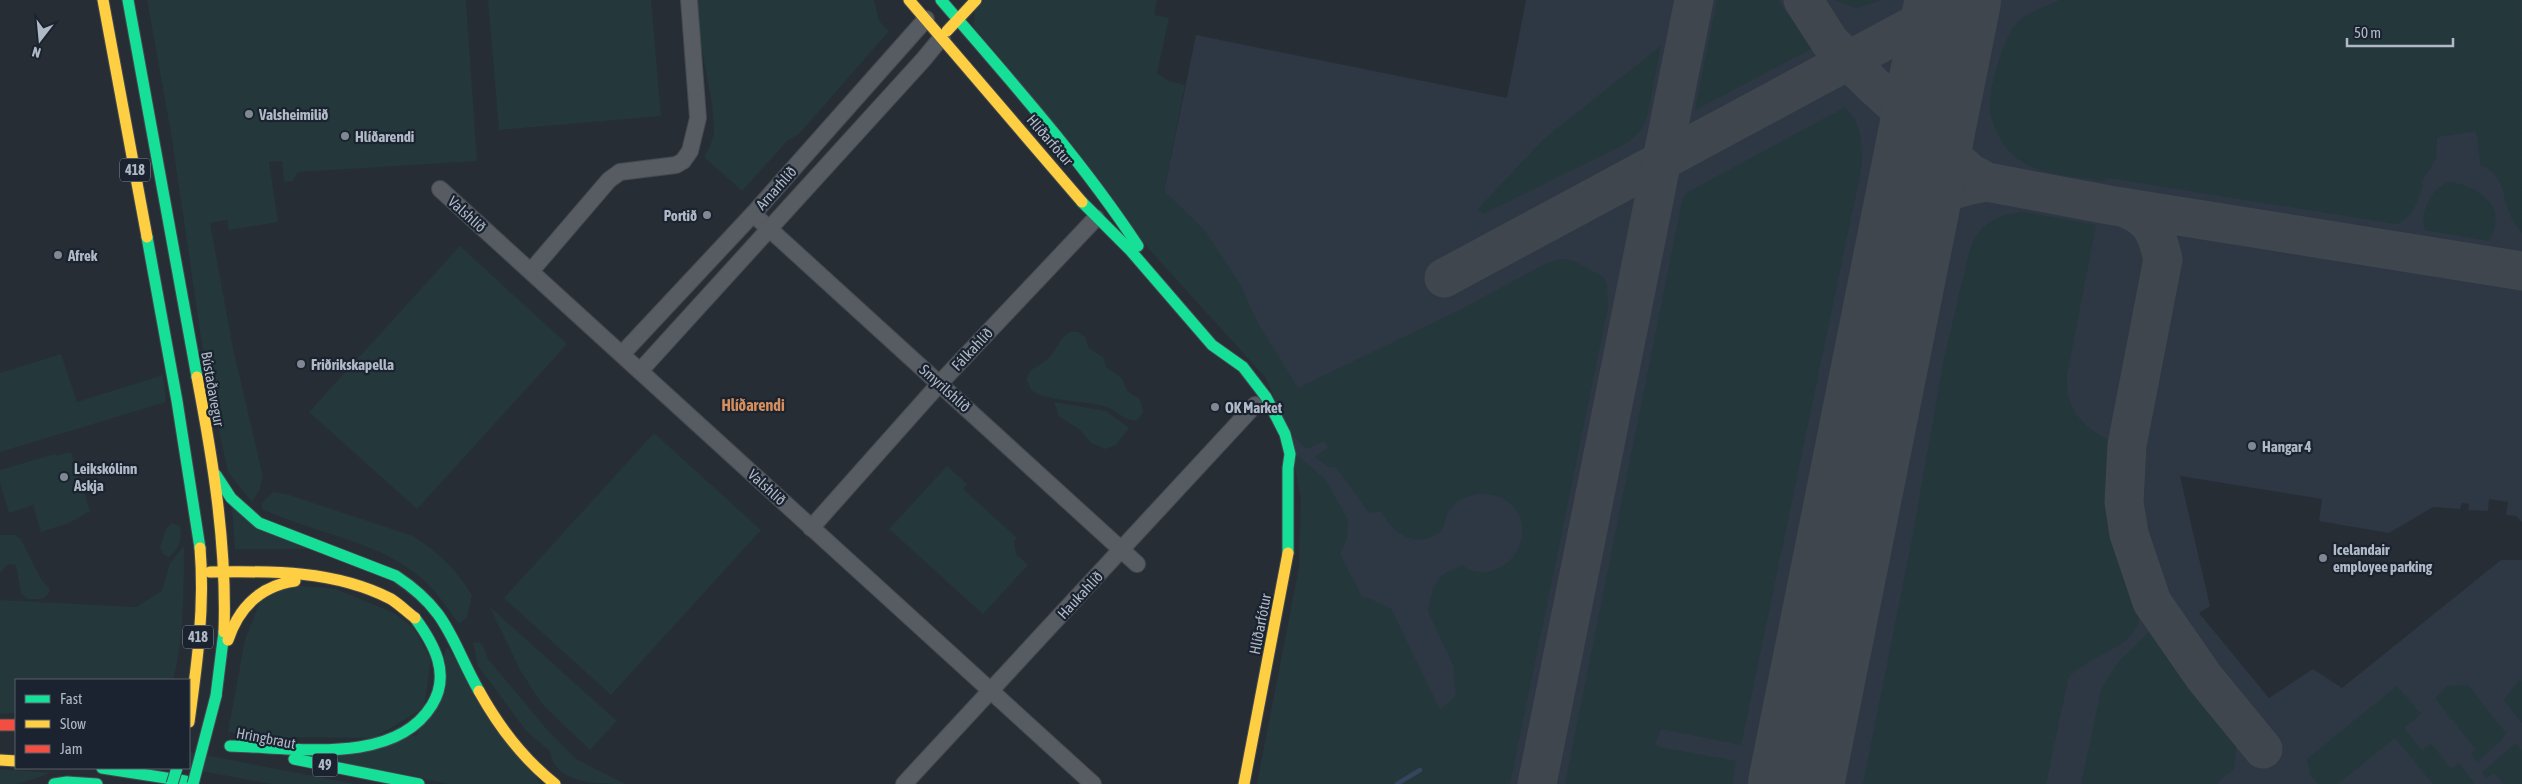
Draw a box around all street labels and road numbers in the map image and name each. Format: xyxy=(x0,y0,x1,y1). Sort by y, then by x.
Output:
street label: Hlíðarfótur xyxy=(1023,111,1077,169)
road number: 418 xyxy=(120,158,150,182)
street label: Arnarhlíð xyxy=(752,163,800,213)
street label: Valshlíð xyxy=(445,193,489,235)
street label: Fálkahlíð xyxy=(948,324,996,374)
street label: Bústaðavegur xyxy=(198,350,228,428)
street label: Smyrilshlíð xyxy=(916,361,974,415)
street label: Valshlíð xyxy=(745,466,789,508)
street label: Haukahlíð xyxy=(1054,568,1106,622)
street label: Hlíðarfótur xyxy=(1246,592,1274,656)
road number: 418 xyxy=(183,626,213,649)
street label: Hringbraut xyxy=(235,724,297,752)
road number: 49 xyxy=(312,754,338,776)

